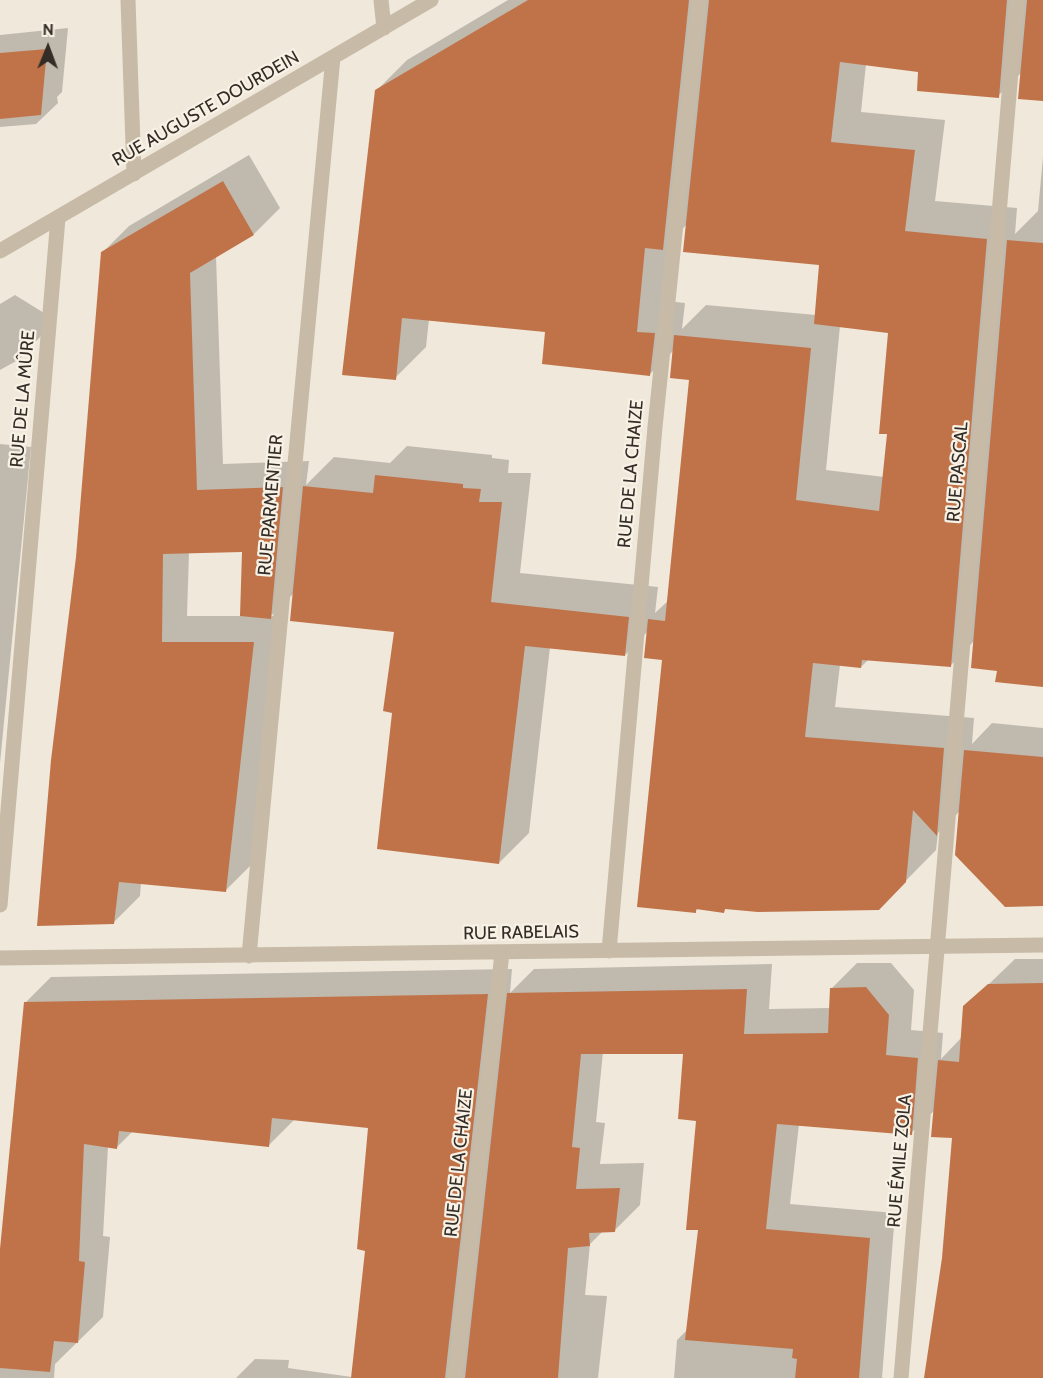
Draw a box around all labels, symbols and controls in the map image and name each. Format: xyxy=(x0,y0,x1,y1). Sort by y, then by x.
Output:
north arrow xyxy=(18,18,78,78)
text: N xyxy=(43,20,54,39)
street label: RUE AUGUSTE DOURDEIN xyxy=(109,47,303,171)
street label: RUE DE LA MÛRE xyxy=(6,330,40,468)
street label: RUE DE LA CHAIZE xyxy=(614,399,648,549)
street label: RUE PASCAL xyxy=(943,421,973,523)
street label: RUE PARMENTIER xyxy=(254,434,288,576)
street label: RUE RABELAIS xyxy=(463,921,579,945)
street label: RUE DE LA CHAIZE xyxy=(440,1088,478,1238)
street label: RUE ÉMILE ZOLA xyxy=(883,1094,917,1228)

